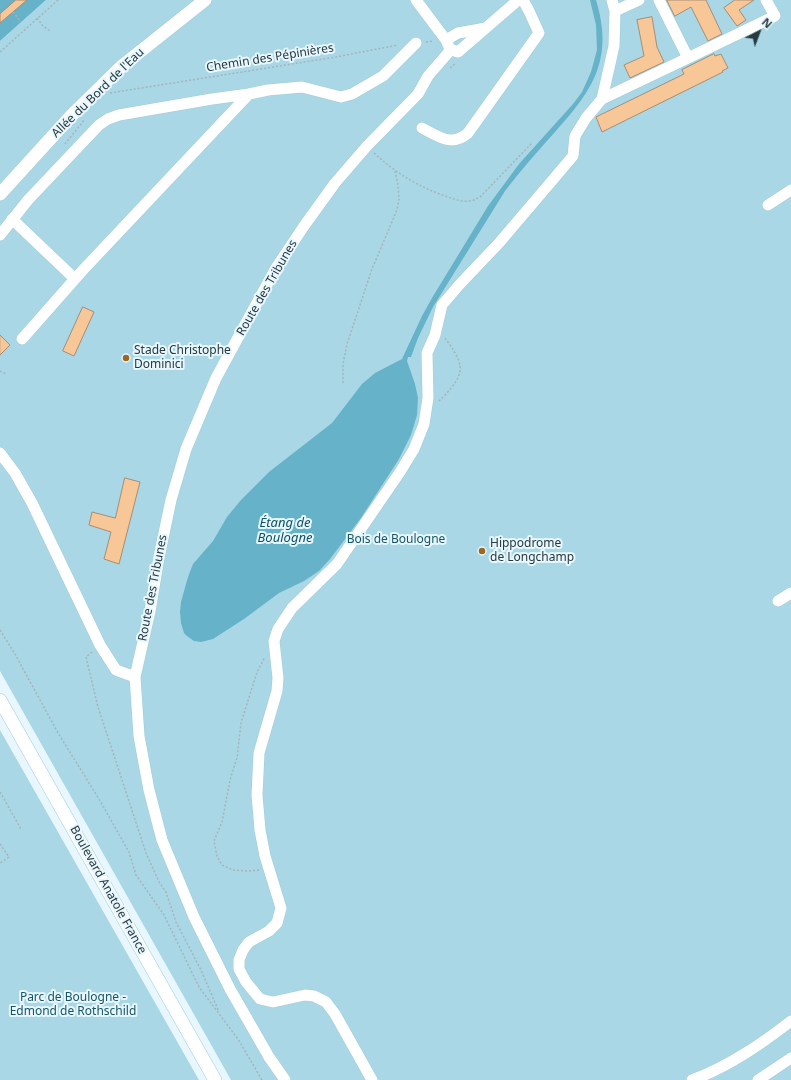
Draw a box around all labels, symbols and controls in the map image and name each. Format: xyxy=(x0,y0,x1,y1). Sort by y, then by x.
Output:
north arrow xyxy=(739,12,779,52)
text: N xyxy=(759,14,776,31)
street label: Chemin des Pépinières xyxy=(205,41,335,75)
street label: Allée du Bord de l'Eau xyxy=(49,45,147,141)
street label: Route des Tribunes xyxy=(234,238,300,338)
place label: Stade Christophe Dominici xyxy=(134,344,231,372)
marker: Stade Christophe Dominici xyxy=(121,353,131,363)
water label: Étang de Boulogne xyxy=(258,515,312,546)
park label: Bois de Boulogne xyxy=(347,533,445,547)
street label: Route des Tribunes xyxy=(136,534,170,642)
place label: Hippodrome de Longchamp xyxy=(490,537,574,565)
marker: Hippodrome de Longchamp xyxy=(477,546,487,556)
street label: Boulevard Anatole France xyxy=(67,823,149,957)
park label: Parc de Boulogne - Edmond de Rothschild xyxy=(10,991,136,1019)

